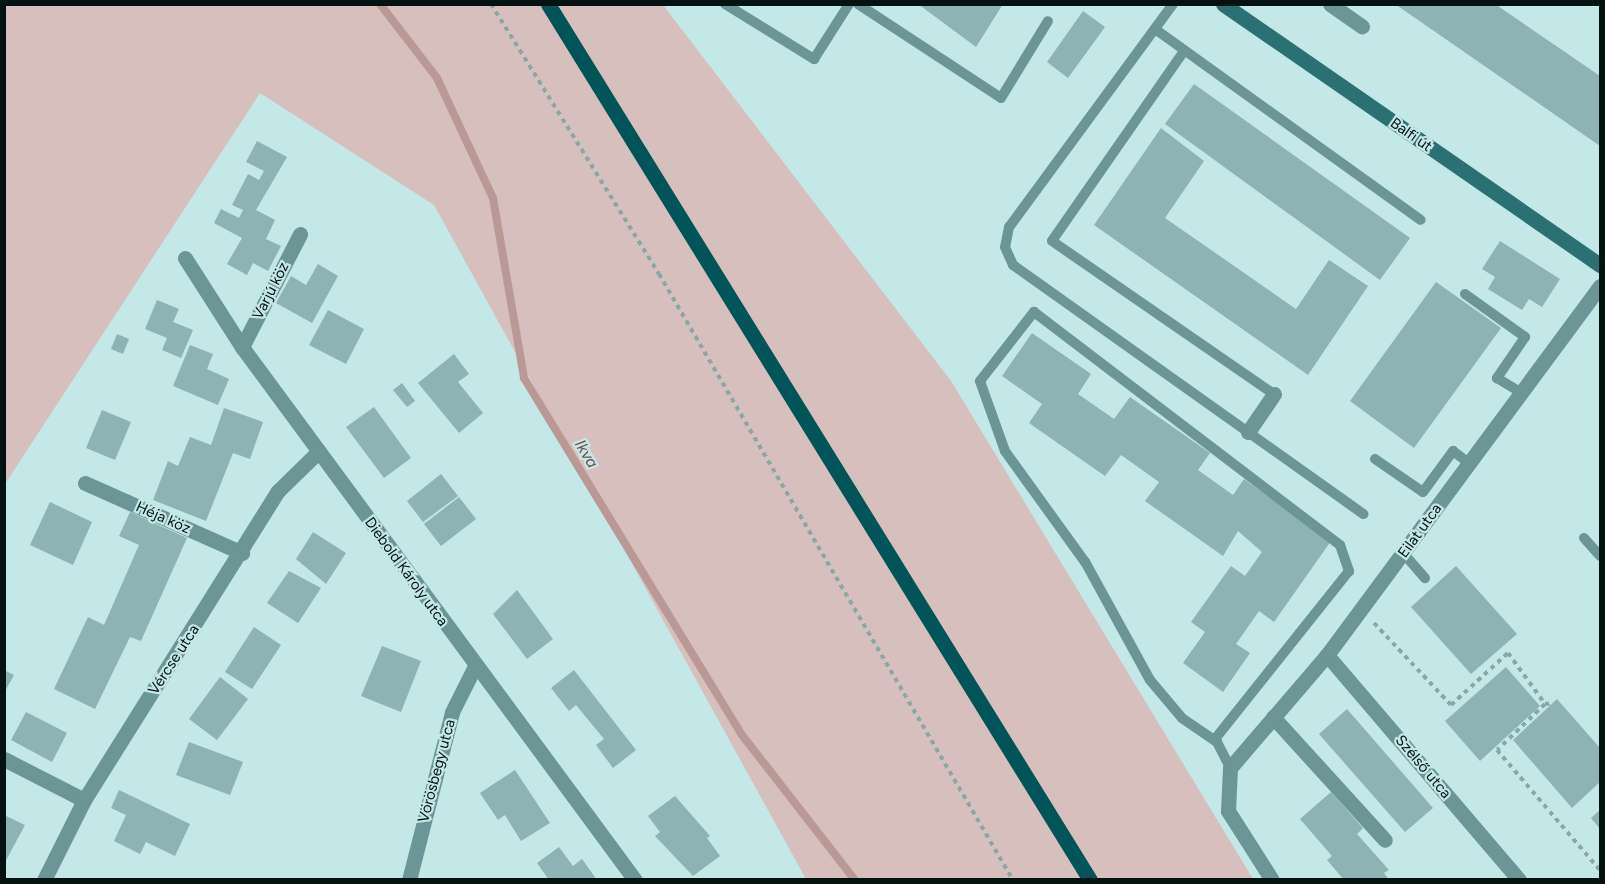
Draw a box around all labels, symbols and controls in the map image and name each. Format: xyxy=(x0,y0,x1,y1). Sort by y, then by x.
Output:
street label: Balfi út xyxy=(1387,114,1435,156)
street label: Varjú köz xyxy=(249,259,293,323)
water label: Ikva xyxy=(570,436,602,472)
street label: Héja köz xyxy=(133,498,193,538)
street label: Eilat utca xyxy=(1394,500,1446,562)
street label: Diebold Károly utca xyxy=(360,514,452,630)
street label: Vércse utca xyxy=(145,622,203,698)
street label: Vörösbegy utca xyxy=(415,717,459,825)
street label: Szélső utca xyxy=(1391,732,1455,802)

